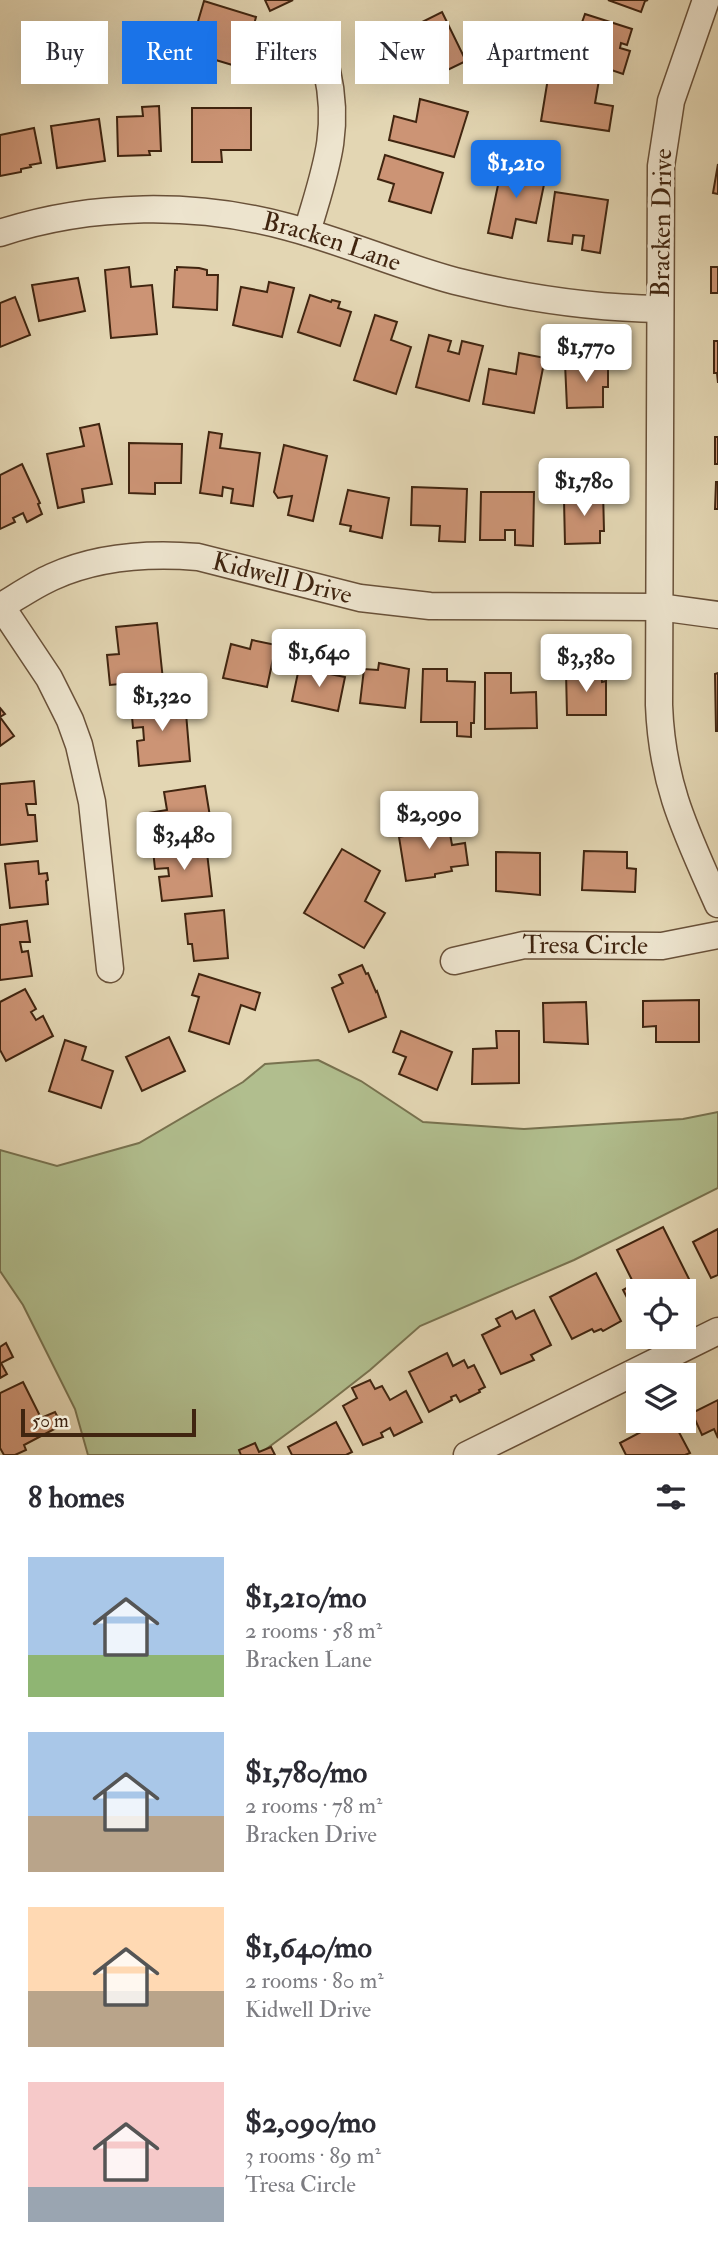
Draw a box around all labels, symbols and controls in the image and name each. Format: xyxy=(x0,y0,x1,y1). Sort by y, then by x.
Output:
chip: Buy xyxy=(21,21,108,84)
chip: Rent xyxy=(122,21,217,84)
chip: Filters xyxy=(231,21,341,84)
chip: New xyxy=(355,21,449,84)
chip: Apartment xyxy=(463,21,613,84)
pin: $1,210 xyxy=(459,140,573,200)
text: $1,210 xyxy=(487,148,545,177)
street label: Bracken Drive xyxy=(645,148,679,298)
street label: Bracken Lane xyxy=(259,205,405,279)
pin: $1,770 xyxy=(529,324,643,384)
text: $1,770 xyxy=(557,332,615,361)
pin: $1,780 xyxy=(527,458,641,518)
text: $1,780 xyxy=(555,466,613,495)
street label: Kidwell Drive xyxy=(209,545,356,611)
pin: $1,640 xyxy=(262,630,376,689)
pin: $3,380 xyxy=(529,634,643,694)
text: $1,640 xyxy=(288,637,350,666)
text: $3,380 xyxy=(557,642,615,671)
pin: $1,320 xyxy=(105,674,219,733)
text: $1,320 xyxy=(133,681,191,710)
pin: $2,090 xyxy=(372,792,486,851)
text: $2,090 xyxy=(396,799,462,828)
pin: $3,480 xyxy=(127,812,241,872)
text: $3,480 xyxy=(153,820,215,849)
street label: Tresa Circle xyxy=(522,929,648,962)
map controls xyxy=(626,1279,696,1433)
button: locate xyxy=(626,1279,696,1349)
button: layers xyxy=(626,1363,696,1433)
scale bar xyxy=(21,1406,196,1438)
text: 50 m xyxy=(32,1409,69,1433)
icon: filters xyxy=(652,1478,690,1516)
text: 8 homes xyxy=(28,1479,125,1516)
text: $1,210/mo xyxy=(245,1579,366,1616)
icon: home xyxy=(84,1585,168,1669)
text: 2 rooms · 58 m² xyxy=(245,1616,382,1645)
text: Bracken Lane xyxy=(245,1645,372,1674)
text: $1,780/mo xyxy=(245,1754,367,1791)
icon: home xyxy=(84,1760,168,1844)
text: 2 rooms · 78 m² xyxy=(245,1791,383,1820)
text: Bracken Drive xyxy=(245,1820,377,1849)
text: $1,640/mo xyxy=(245,1929,372,1966)
icon: home xyxy=(84,1935,168,2019)
text: 2 rooms · 80 m² xyxy=(245,1966,384,1995)
text: Kidwell Drive xyxy=(245,1995,371,2024)
text: $2,090/mo xyxy=(245,2104,376,2141)
icon: home xyxy=(84,2110,168,2194)
text: 3 rooms · 89 m² xyxy=(245,2141,381,2170)
text: Tresa Circle xyxy=(245,2170,356,2199)

